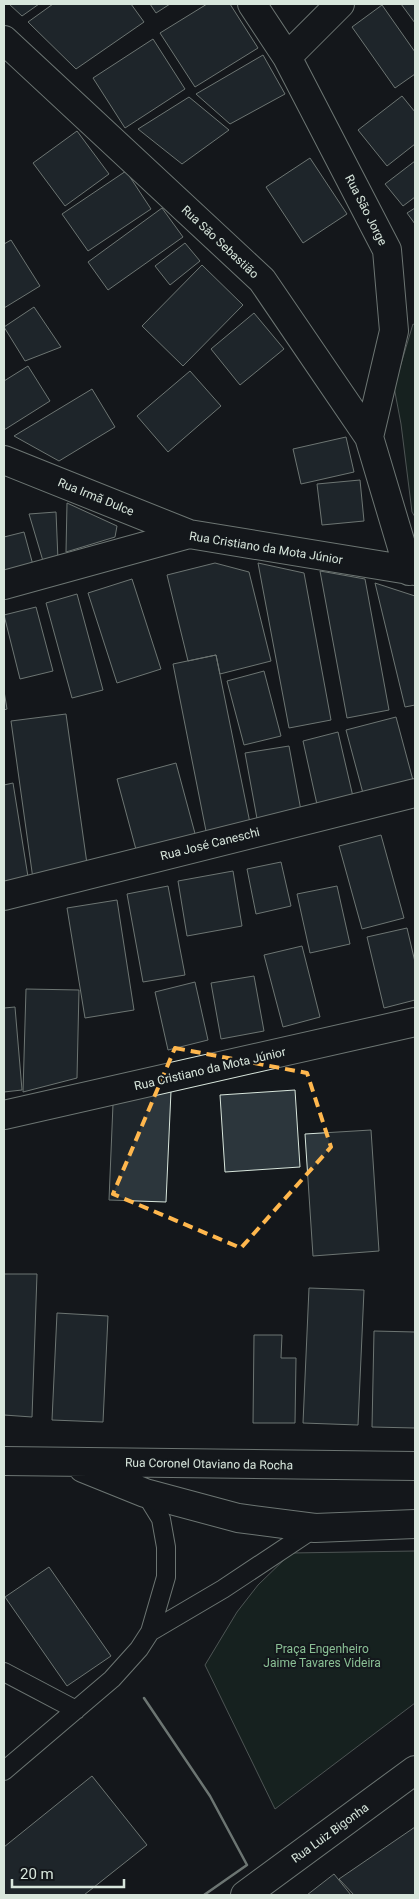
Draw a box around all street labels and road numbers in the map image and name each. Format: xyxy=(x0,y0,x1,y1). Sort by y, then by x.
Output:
street label: Rua São Jorge xyxy=(342,172,390,248)
street label: Rua São Sebastião xyxy=(179,203,262,281)
street label: Rua Irmã Dulce xyxy=(56,475,136,519)
street label: Rua Cristiano da Mota Júnior xyxy=(188,529,344,567)
street label: Rua José Caneschi xyxy=(159,825,261,863)
street label: Rua Cristiano da Mota Júnior xyxy=(133,1045,287,1093)
street label: Rua Coronel Otaviano da Rocha xyxy=(125,1456,293,1472)
street label: Rua Luiz Bigonha xyxy=(289,1800,371,1866)

